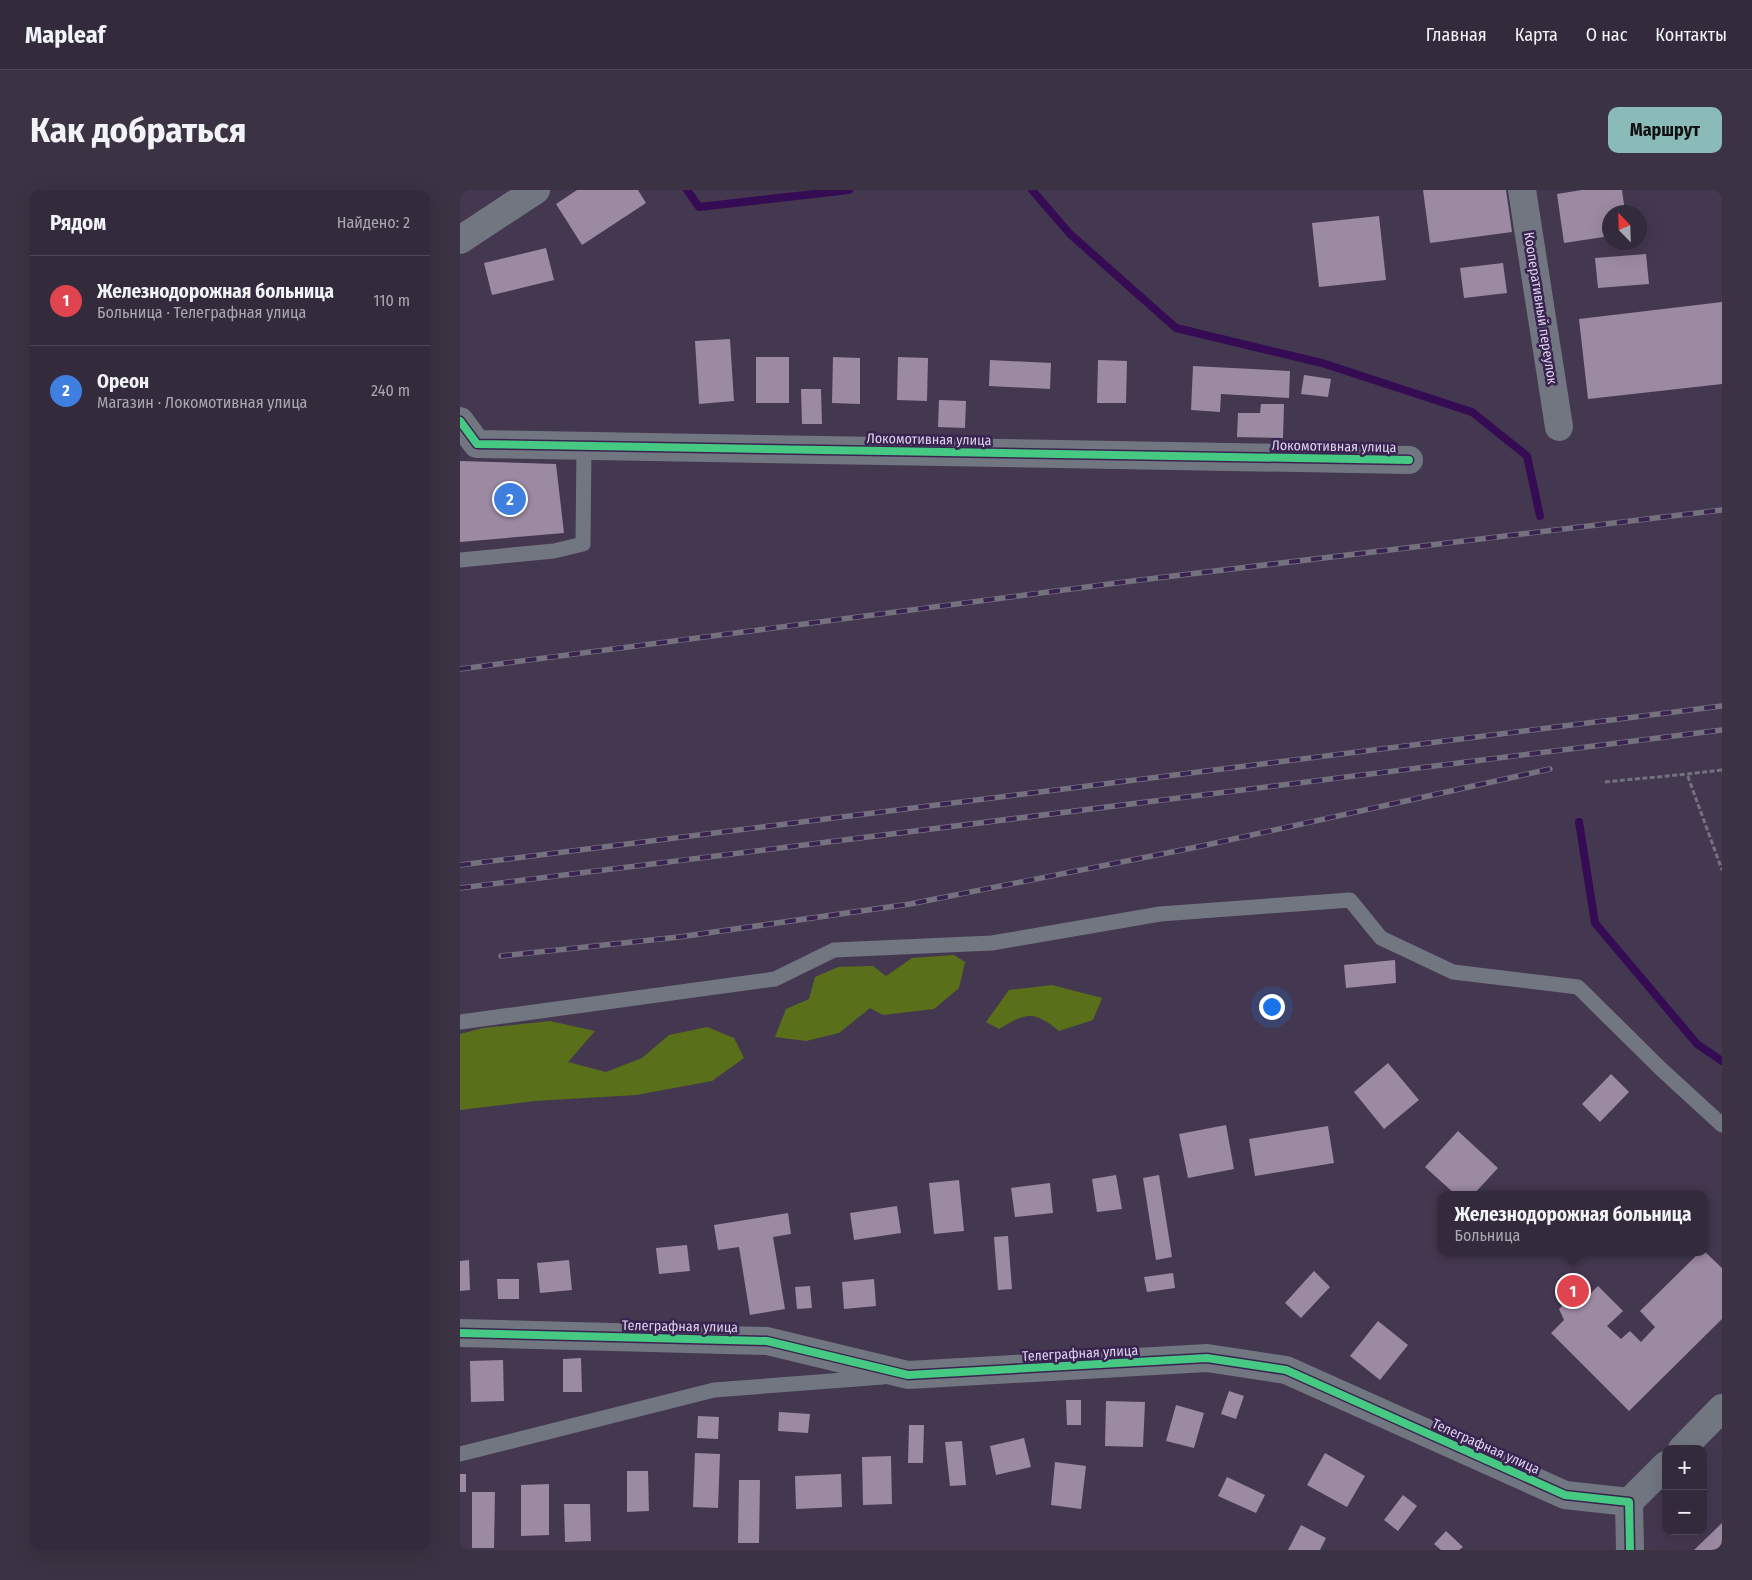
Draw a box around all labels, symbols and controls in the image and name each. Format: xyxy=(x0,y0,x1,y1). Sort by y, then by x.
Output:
text: Mapleaf xyxy=(25,21,105,49)
text: Главная xyxy=(1426,24,1487,46)
text: Карта xyxy=(1515,24,1558,46)
text: О нас xyxy=(1586,24,1627,46)
text: Контакты xyxy=(1655,24,1727,46)
button: Маршрут xyxy=(1608,107,1722,153)
text: Как добраться xyxy=(30,109,247,151)
north arrow xyxy=(1602,205,1647,250)
text: Рядом xyxy=(50,210,106,236)
text: Найдено: 2 xyxy=(337,213,410,232)
street label: Кооперативный переулок xyxy=(1520,231,1561,386)
text: Железнодорожная больница xyxy=(97,280,334,303)
text: 1 xyxy=(63,291,69,310)
text: 110 m xyxy=(373,291,410,310)
text: Больница · Телеграфная улица xyxy=(97,303,306,322)
text: Ореон xyxy=(97,370,149,393)
text: 2 xyxy=(62,381,70,400)
text: 240 m xyxy=(371,381,410,400)
text: Магазин · Локомотивная улица xyxy=(97,393,307,412)
street label: Локомотивная улица xyxy=(866,430,992,449)
street label: Локомотивная улица xyxy=(1271,437,1397,456)
pin: 2 xyxy=(494,480,526,518)
your location xyxy=(1259,994,1285,1020)
popup xyxy=(1438,1191,1708,1256)
text: Железнодорожная больница xyxy=(1455,1203,1691,1226)
text: Больница xyxy=(1455,1226,1520,1245)
pin: 1 xyxy=(1557,1272,1589,1310)
street label: Телеграфная улица xyxy=(622,1317,738,1336)
street label: Телеграфная улица xyxy=(1022,1342,1139,1365)
street label: Телеграфная улица xyxy=(1429,1415,1542,1478)
map controls xyxy=(1662,1445,1707,1535)
button: + xyxy=(1662,1445,1707,1490)
button: − xyxy=(1662,1490,1707,1535)

